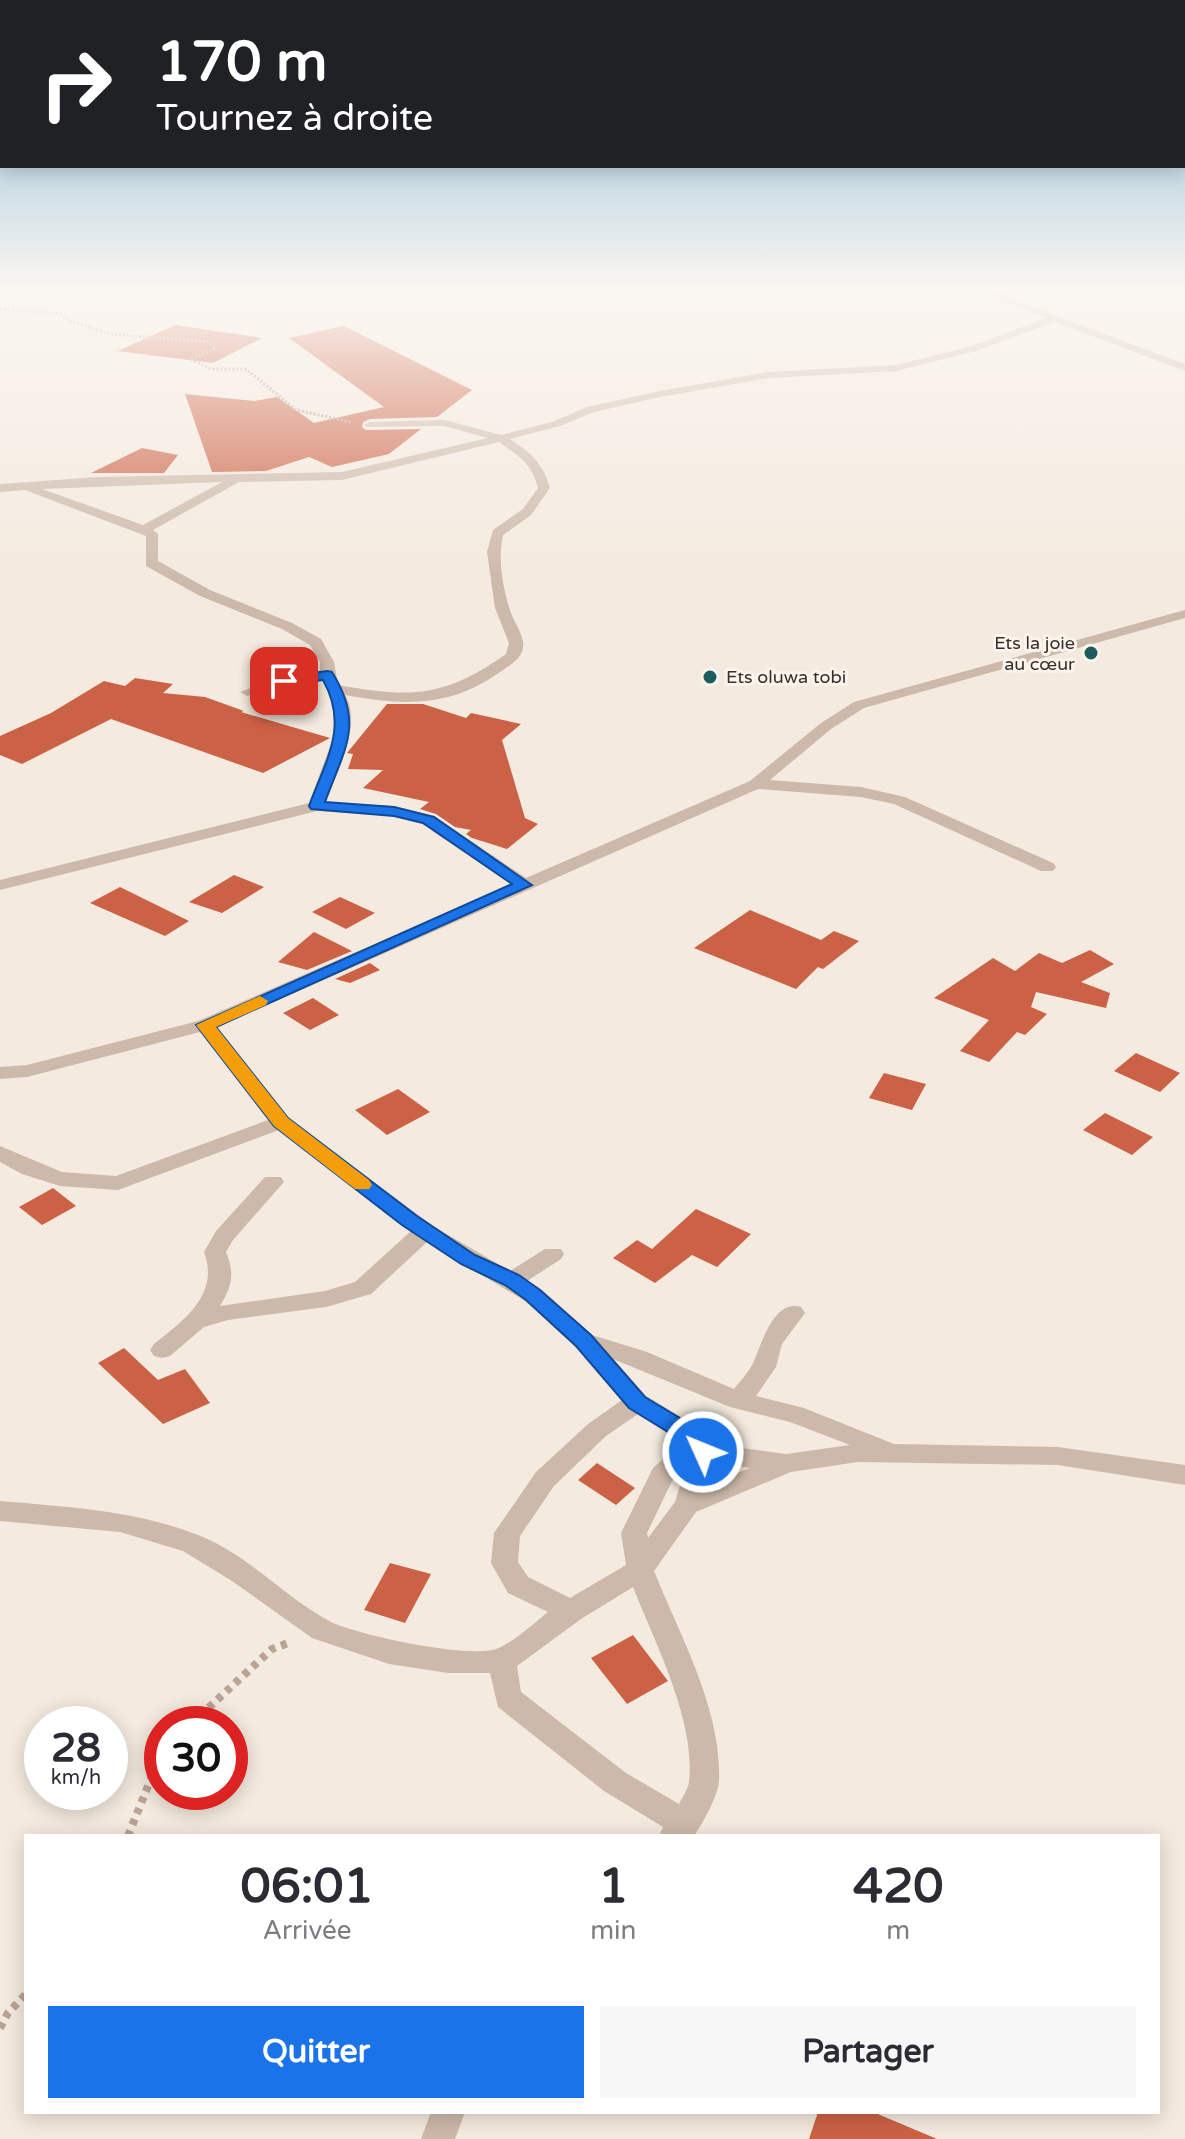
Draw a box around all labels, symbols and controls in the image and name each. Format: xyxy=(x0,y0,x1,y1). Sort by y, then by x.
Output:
text: 170 m xyxy=(156,29,327,96)
icon: right xyxy=(24,32,128,136)
text: Tournez à droite xyxy=(156,97,433,140)
place label: Ets la joie au cœur xyxy=(994,632,1075,675)
marker: Ets la joie au cœur xyxy=(1082,644,1100,662)
pin xyxy=(250,647,318,715)
icon: arrive xyxy=(262,659,306,703)
place label: Ets oluwa tobi xyxy=(726,666,846,688)
marker: Ets oluwa tobi xyxy=(701,668,719,686)
position arrow xyxy=(661,1410,745,1494)
speed limit sign: 30 xyxy=(144,1706,248,1810)
text: 28 xyxy=(51,1724,101,1772)
text: km/h xyxy=(51,1766,101,1790)
text: 06:01 xyxy=(241,1858,374,1916)
text: 1 xyxy=(598,1858,628,1916)
text: 420 xyxy=(853,1858,943,1916)
text: Arrivée xyxy=(263,1915,351,1946)
text: min xyxy=(590,1915,636,1946)
text: m xyxy=(886,1915,910,1946)
button: Quitter xyxy=(48,2006,584,2098)
button: Partager xyxy=(600,2006,1136,2098)

